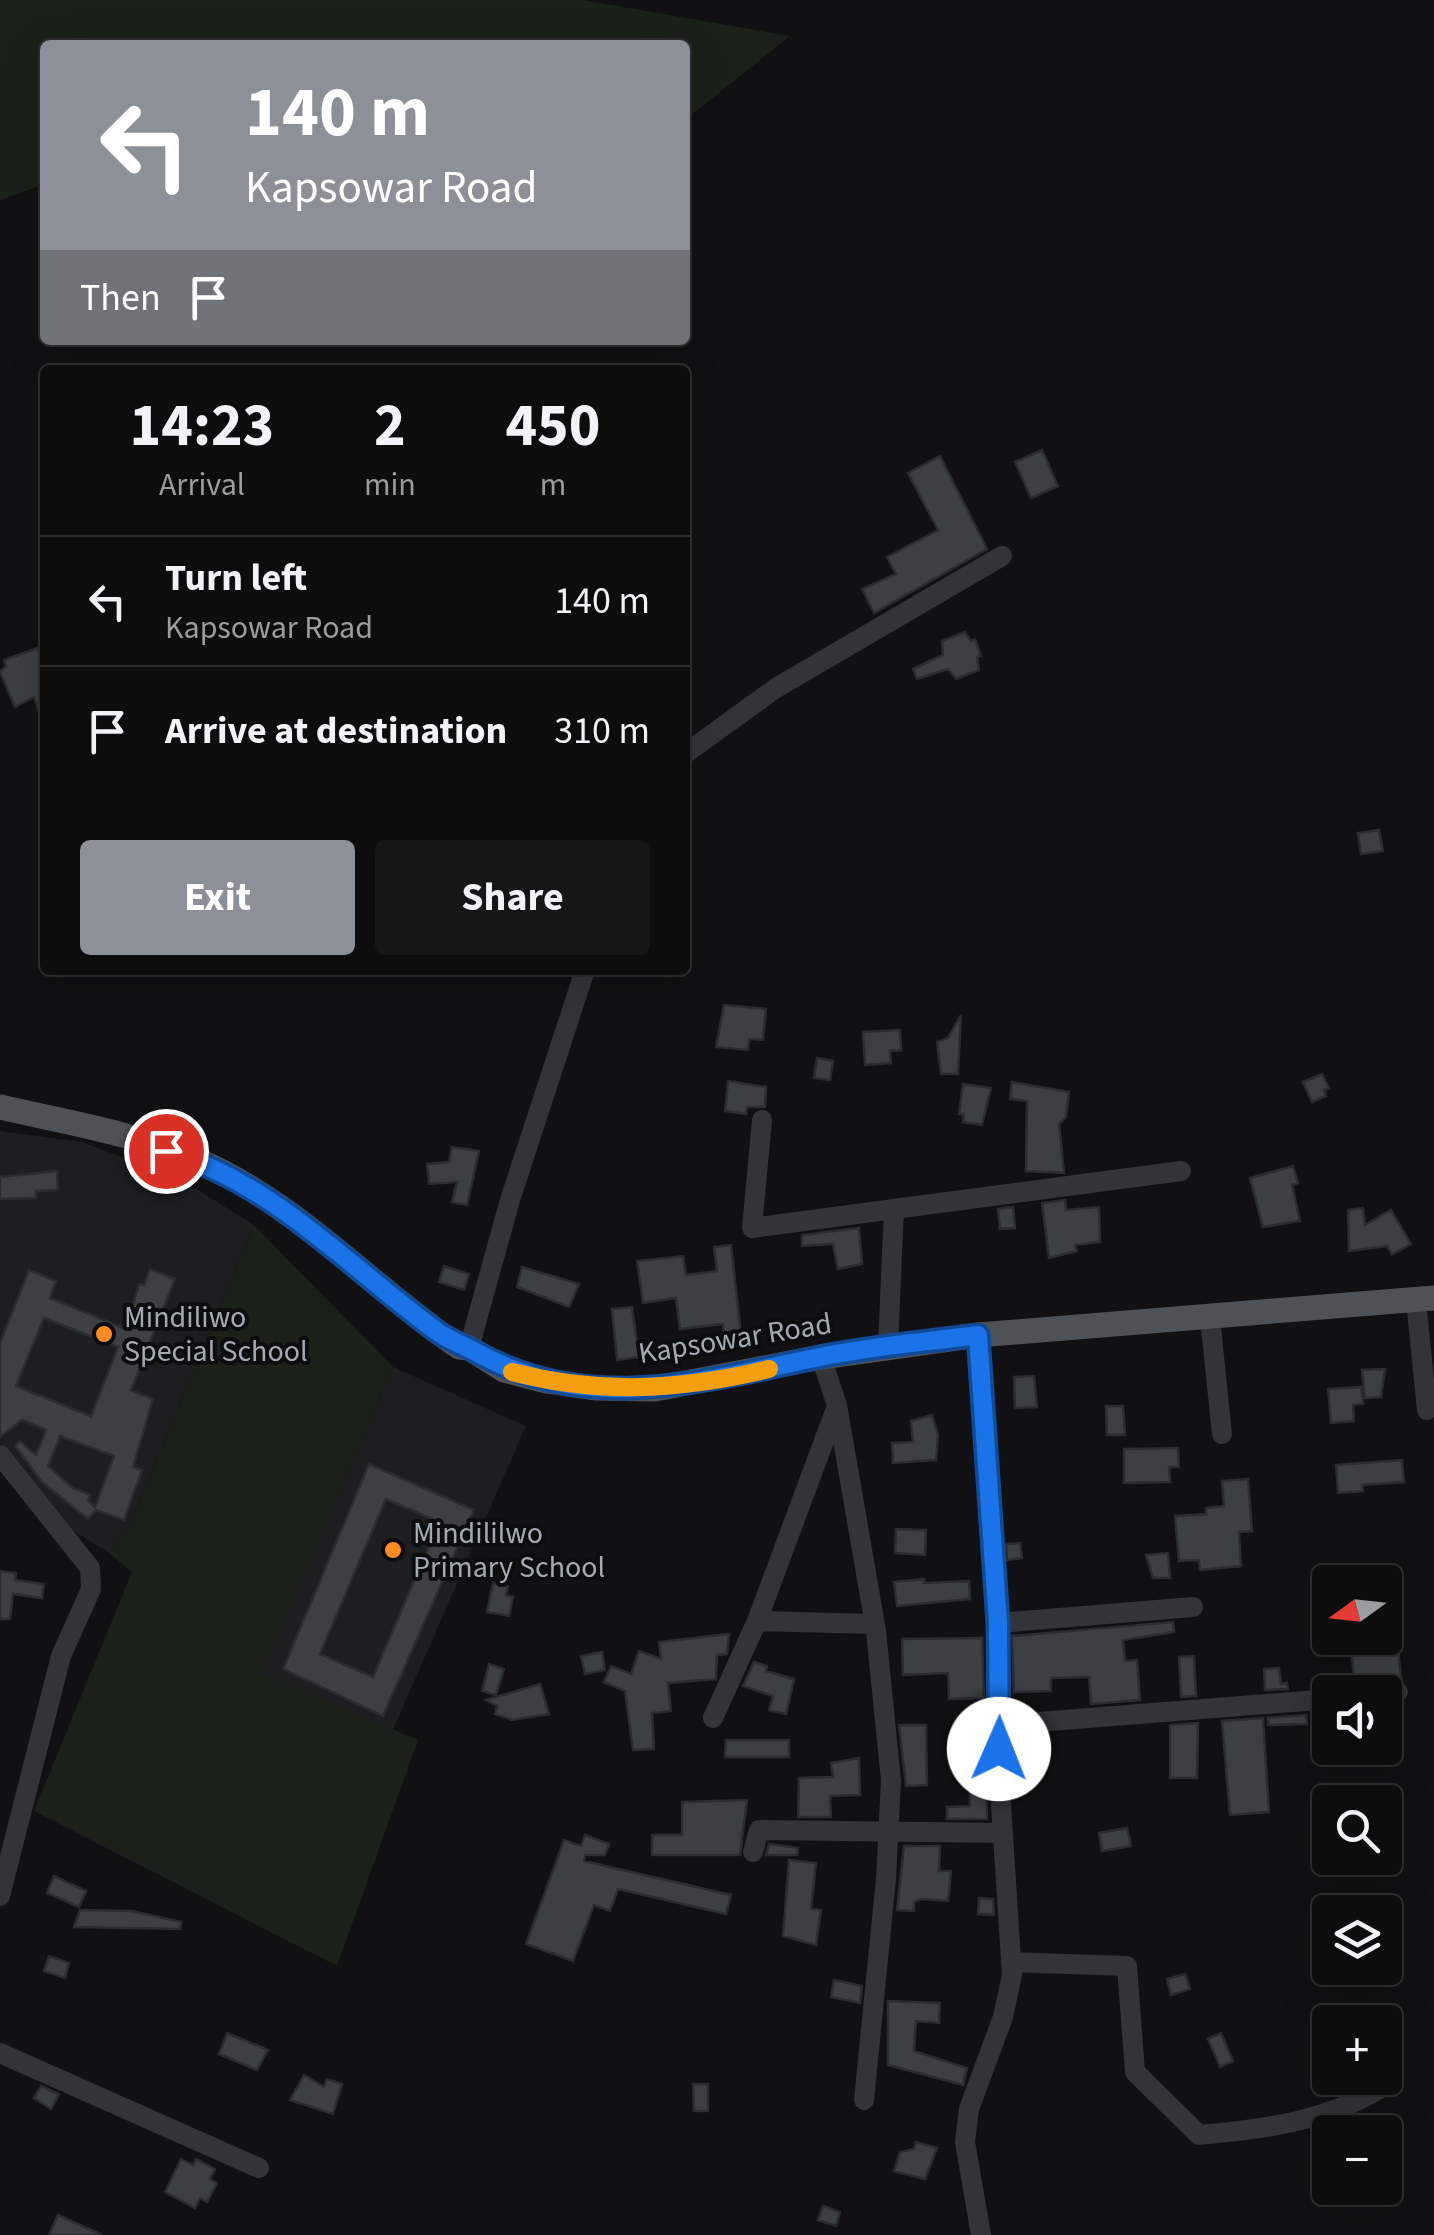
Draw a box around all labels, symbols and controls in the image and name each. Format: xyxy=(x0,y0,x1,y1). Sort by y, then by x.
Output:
text: 140 m xyxy=(245,63,430,163)
icon: left xyxy=(80,80,210,210)
text: Kapsowar Road xyxy=(245,156,537,220)
icon: arrive xyxy=(181,270,236,325)
text: Then xyxy=(80,271,161,325)
text: 14:23 xyxy=(130,384,274,469)
text: 2 xyxy=(374,384,406,469)
text: 450 xyxy=(505,384,600,469)
text: Arrival xyxy=(159,462,245,508)
text: min xyxy=(364,462,416,508)
text: m xyxy=(540,462,566,508)
text: Turn left xyxy=(165,551,307,605)
icon: left xyxy=(80,574,135,629)
text: 140 m xyxy=(554,574,650,628)
text: Kapsowar Road xyxy=(165,605,373,651)
icon: arrive xyxy=(80,704,135,759)
text: Arrive at destination xyxy=(165,704,507,758)
text: 310 m xyxy=(554,704,650,758)
button: Exit xyxy=(80,840,355,955)
button: Share xyxy=(375,840,650,955)
pin xyxy=(124,1109,209,1194)
icon: arrive xyxy=(139,1124,194,1179)
place label: Mindiliwo Special School xyxy=(124,1296,308,1373)
street label: Kapsowar Road xyxy=(635,1302,835,1375)
marker: Mindiliwo Special School xyxy=(93,1323,115,1345)
place label: Mindililwo Primary School xyxy=(413,1512,605,1589)
marker: Mindililwo Primary School xyxy=(382,1539,404,1561)
north arrow xyxy=(1312,1565,1402,1655)
map controls xyxy=(1312,1565,1402,2205)
button: sound xyxy=(1312,1675,1402,1765)
position arrow xyxy=(947,1697,1051,1801)
button: search xyxy=(1312,1785,1402,1875)
button: layers xyxy=(1312,1895,1402,1985)
button: + xyxy=(1312,2005,1402,2095)
button: − xyxy=(1312,2115,1402,2205)

